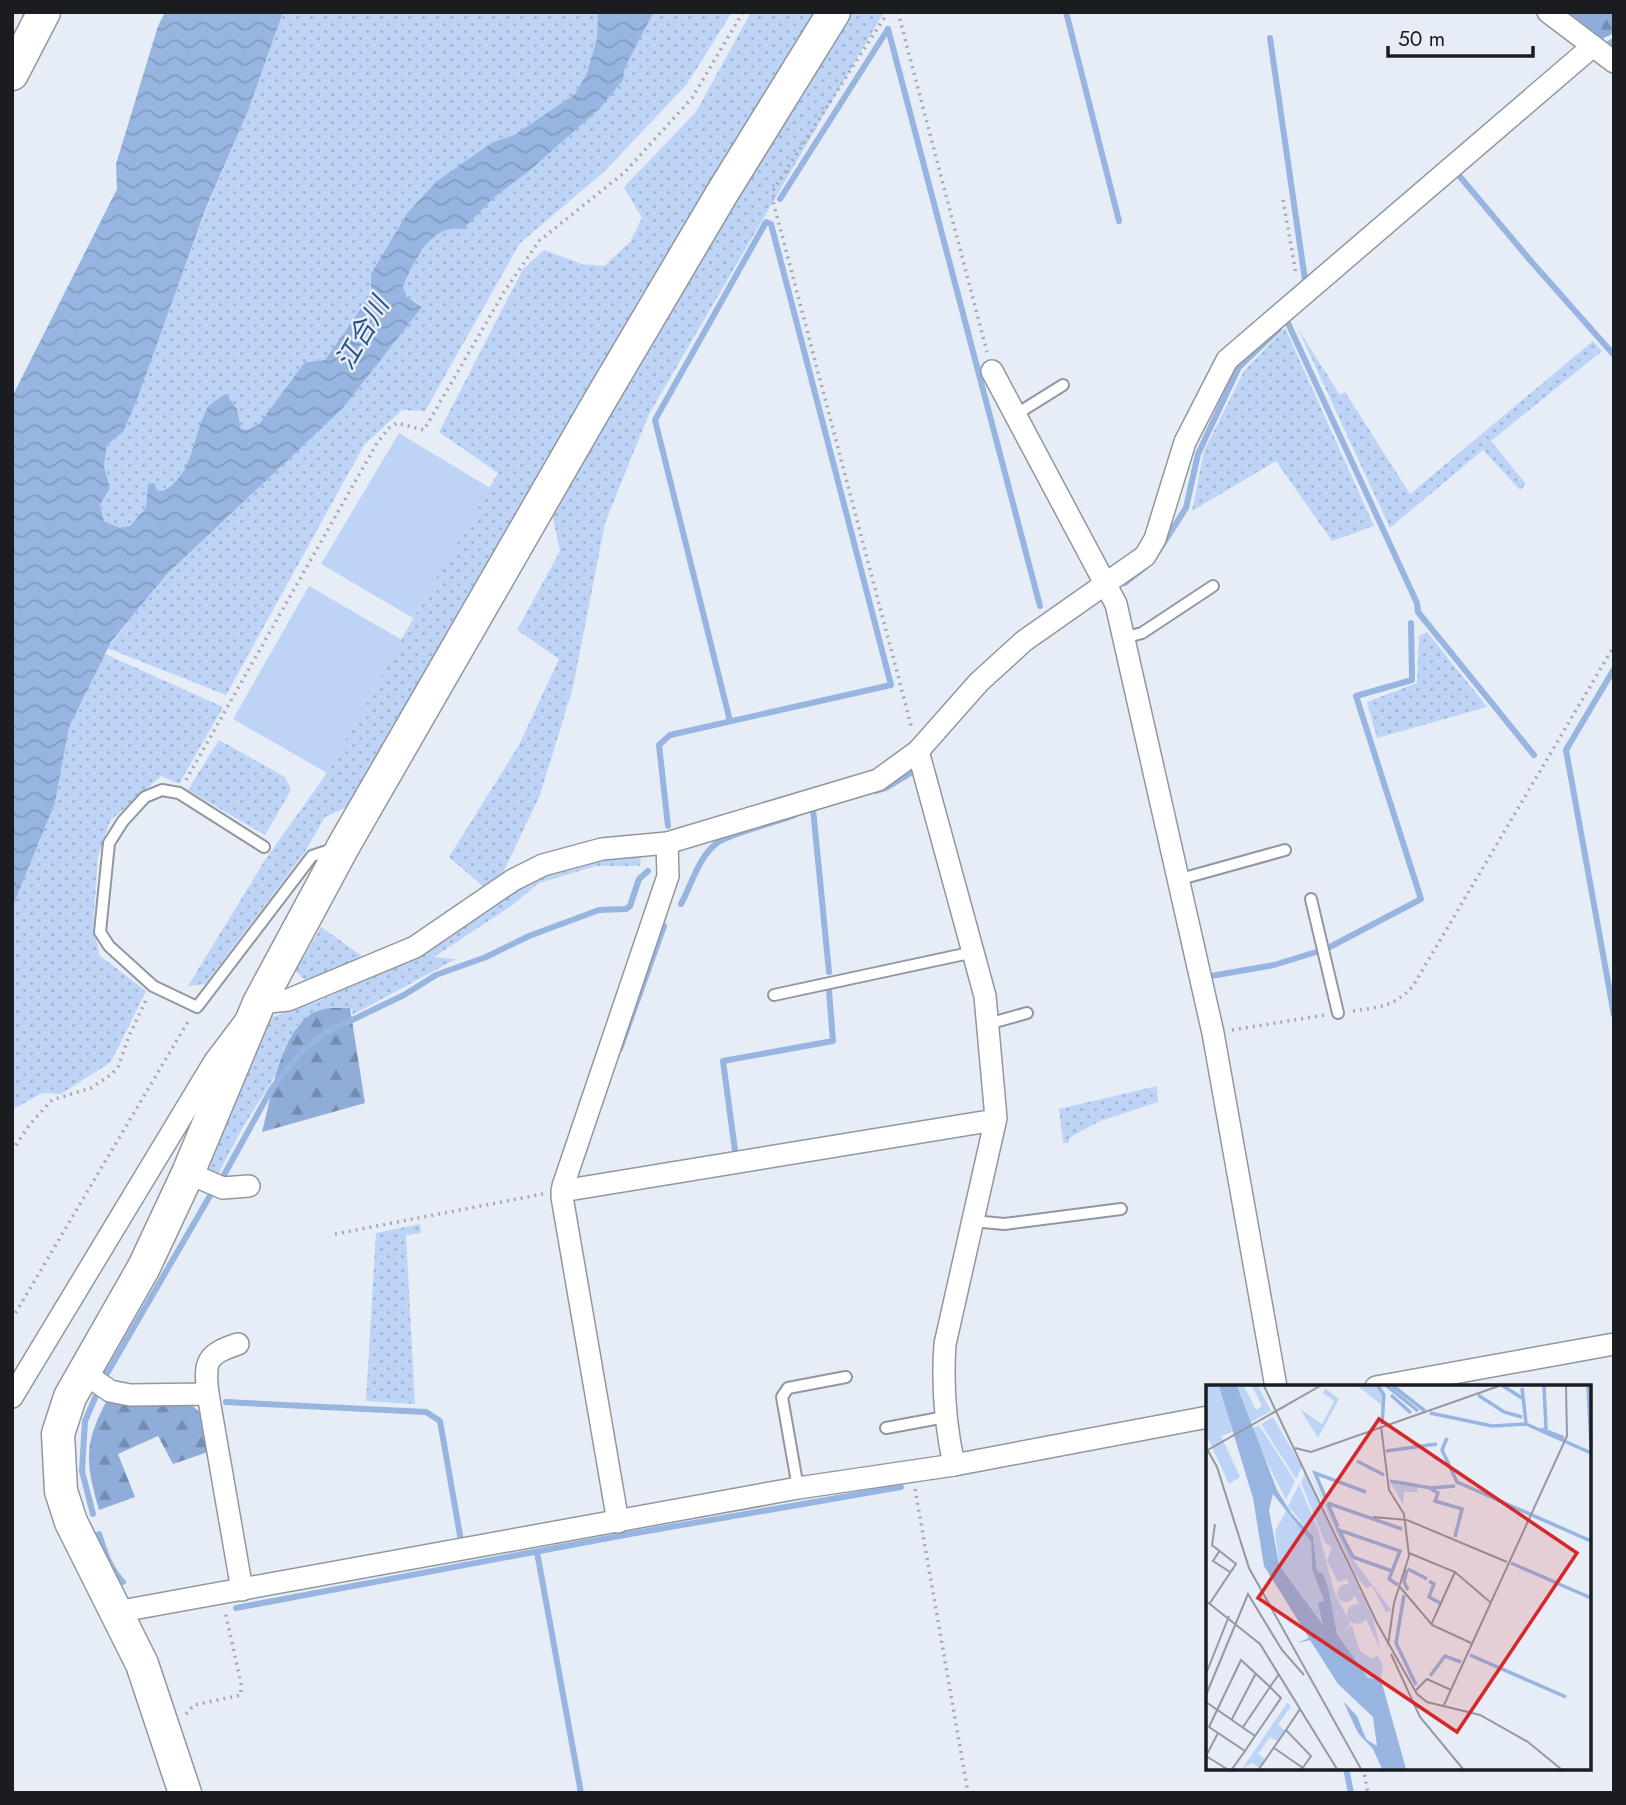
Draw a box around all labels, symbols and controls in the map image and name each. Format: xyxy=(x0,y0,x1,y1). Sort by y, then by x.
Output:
scale bar xyxy=(1388,14,1533,58)
text: 50 m xyxy=(1398,24,1445,54)
water label: 江合川 xyxy=(326,287,399,376)
inset map xyxy=(1206,1385,1591,1770)

